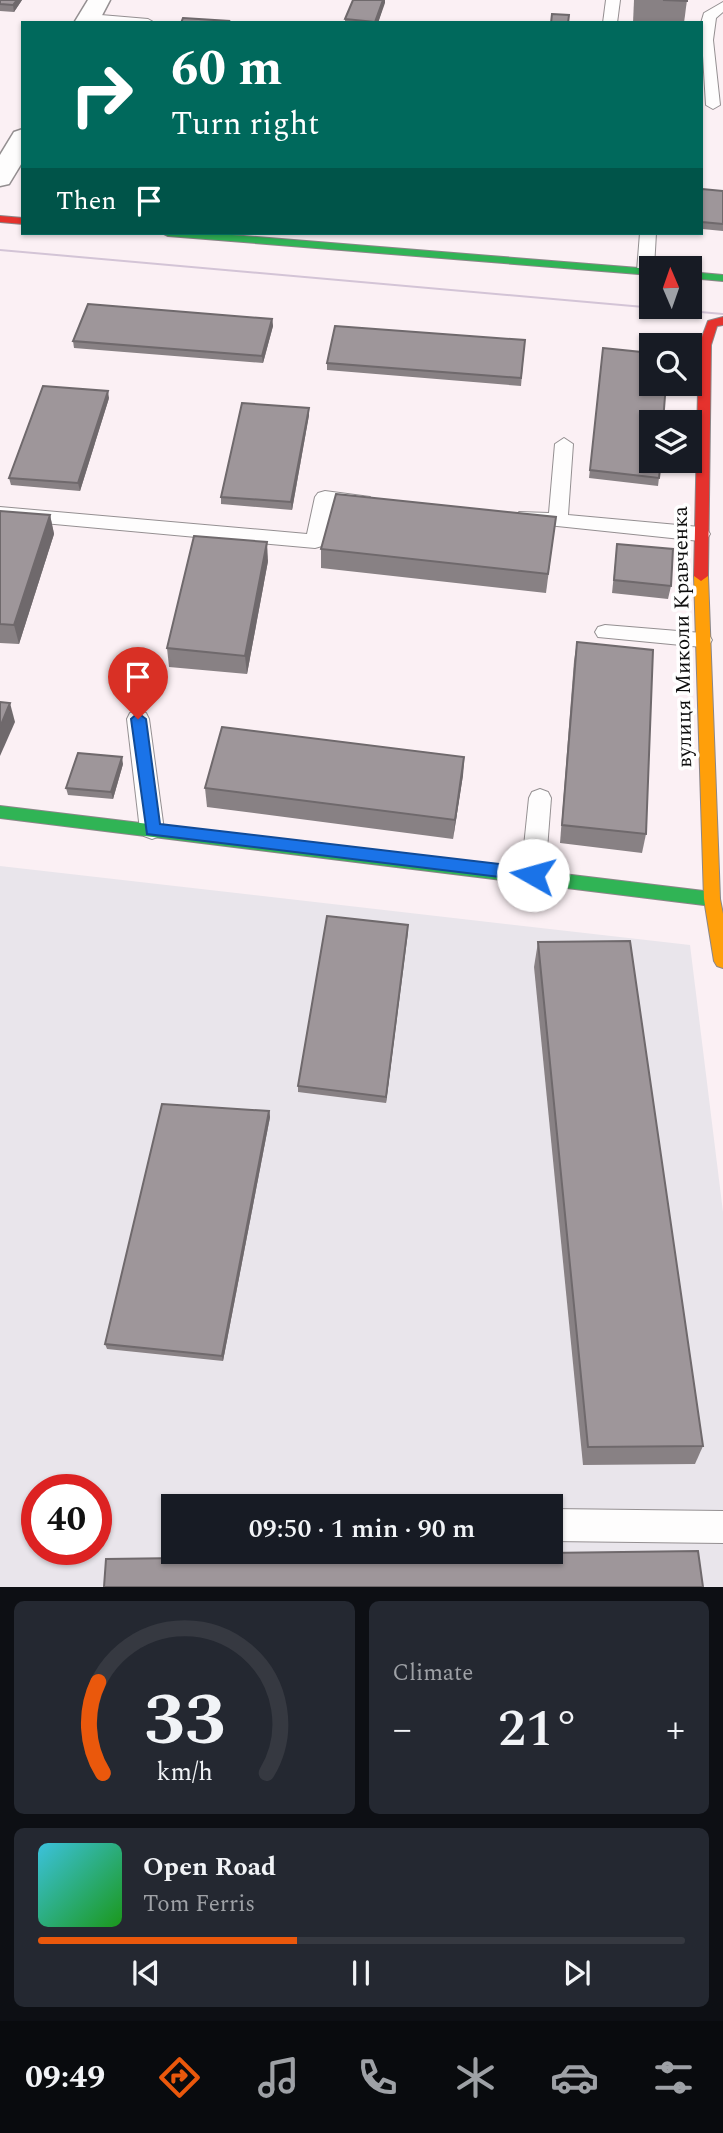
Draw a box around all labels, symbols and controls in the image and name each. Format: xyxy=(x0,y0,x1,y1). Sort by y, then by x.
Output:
text: 60 m xyxy=(171,32,282,107)
icon: right xyxy=(56,49,147,140)
text: Turn right xyxy=(171,100,319,149)
text: Then xyxy=(56,181,116,221)
icon: arrive xyxy=(130,182,168,220)
north arrow xyxy=(639,256,702,318)
map controls xyxy=(639,256,702,473)
button: search xyxy=(639,333,702,396)
button: layers xyxy=(639,410,702,473)
street label: вулиця Миколи Кравченка xyxy=(665,505,701,768)
pin xyxy=(108,647,168,719)
icon: arrive xyxy=(119,658,157,696)
position arrow xyxy=(496,838,570,912)
speed limit sign: 40 xyxy=(21,1474,112,1565)
text: 09:50 · 1 min · 90 m xyxy=(249,1509,475,1549)
text: Climate xyxy=(393,1656,473,1691)
text: 33 xyxy=(143,1667,225,1778)
text: 21° xyxy=(498,1690,580,1769)
text: − xyxy=(393,1701,412,1759)
text: + xyxy=(666,1701,685,1759)
text: km/h xyxy=(156,1754,212,1792)
text: Open Road xyxy=(143,1847,276,1887)
text: Tom Ferris xyxy=(143,1887,255,1922)
icon: previous xyxy=(127,1954,165,1992)
icon: pause xyxy=(342,1954,380,1992)
icon: next xyxy=(558,1954,596,1992)
text: 09:49 xyxy=(25,2053,105,2102)
icon: directions xyxy=(155,2053,204,2102)
icon: music xyxy=(254,2053,303,2102)
icon: phone xyxy=(353,2053,402,2102)
icon: climate xyxy=(451,2053,500,2102)
icon: car xyxy=(550,2053,599,2102)
icon: filters xyxy=(649,2053,698,2102)

